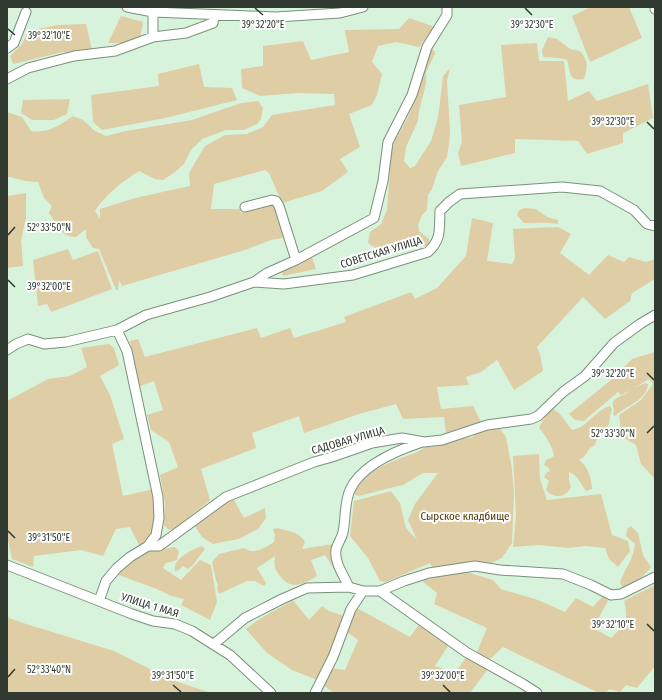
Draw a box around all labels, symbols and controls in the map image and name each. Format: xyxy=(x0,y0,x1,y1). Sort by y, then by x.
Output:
text: 39°32'20"E xyxy=(242,19,285,31)
text: 39°32'30"E xyxy=(511,19,554,31)
text: 39°32'10"E xyxy=(28,30,70,42)
text: 39°32'30"E xyxy=(592,116,635,128)
text: 52°33'50"N xyxy=(27,222,71,234)
street label: СОВЕТСКАЯ УЛИЦА xyxy=(339,234,424,271)
text: 39°32'00"E xyxy=(27,281,71,293)
text: 39°32'20"E xyxy=(592,368,635,380)
street label: САДОВАЯ УЛИЦА xyxy=(310,424,386,457)
text: 52°33'30"N xyxy=(591,428,635,440)
park label: Сырское кладбище xyxy=(421,510,509,523)
text: 39°31'50"E xyxy=(28,532,70,544)
street label: УЛИЦА 1 МАЯ xyxy=(118,590,180,620)
text: 39°32'10"E xyxy=(592,619,634,631)
text: 52°33'40"N xyxy=(27,664,71,676)
text: 39°31'50"E xyxy=(152,670,194,682)
text: 39°32'00"E xyxy=(421,670,465,682)

